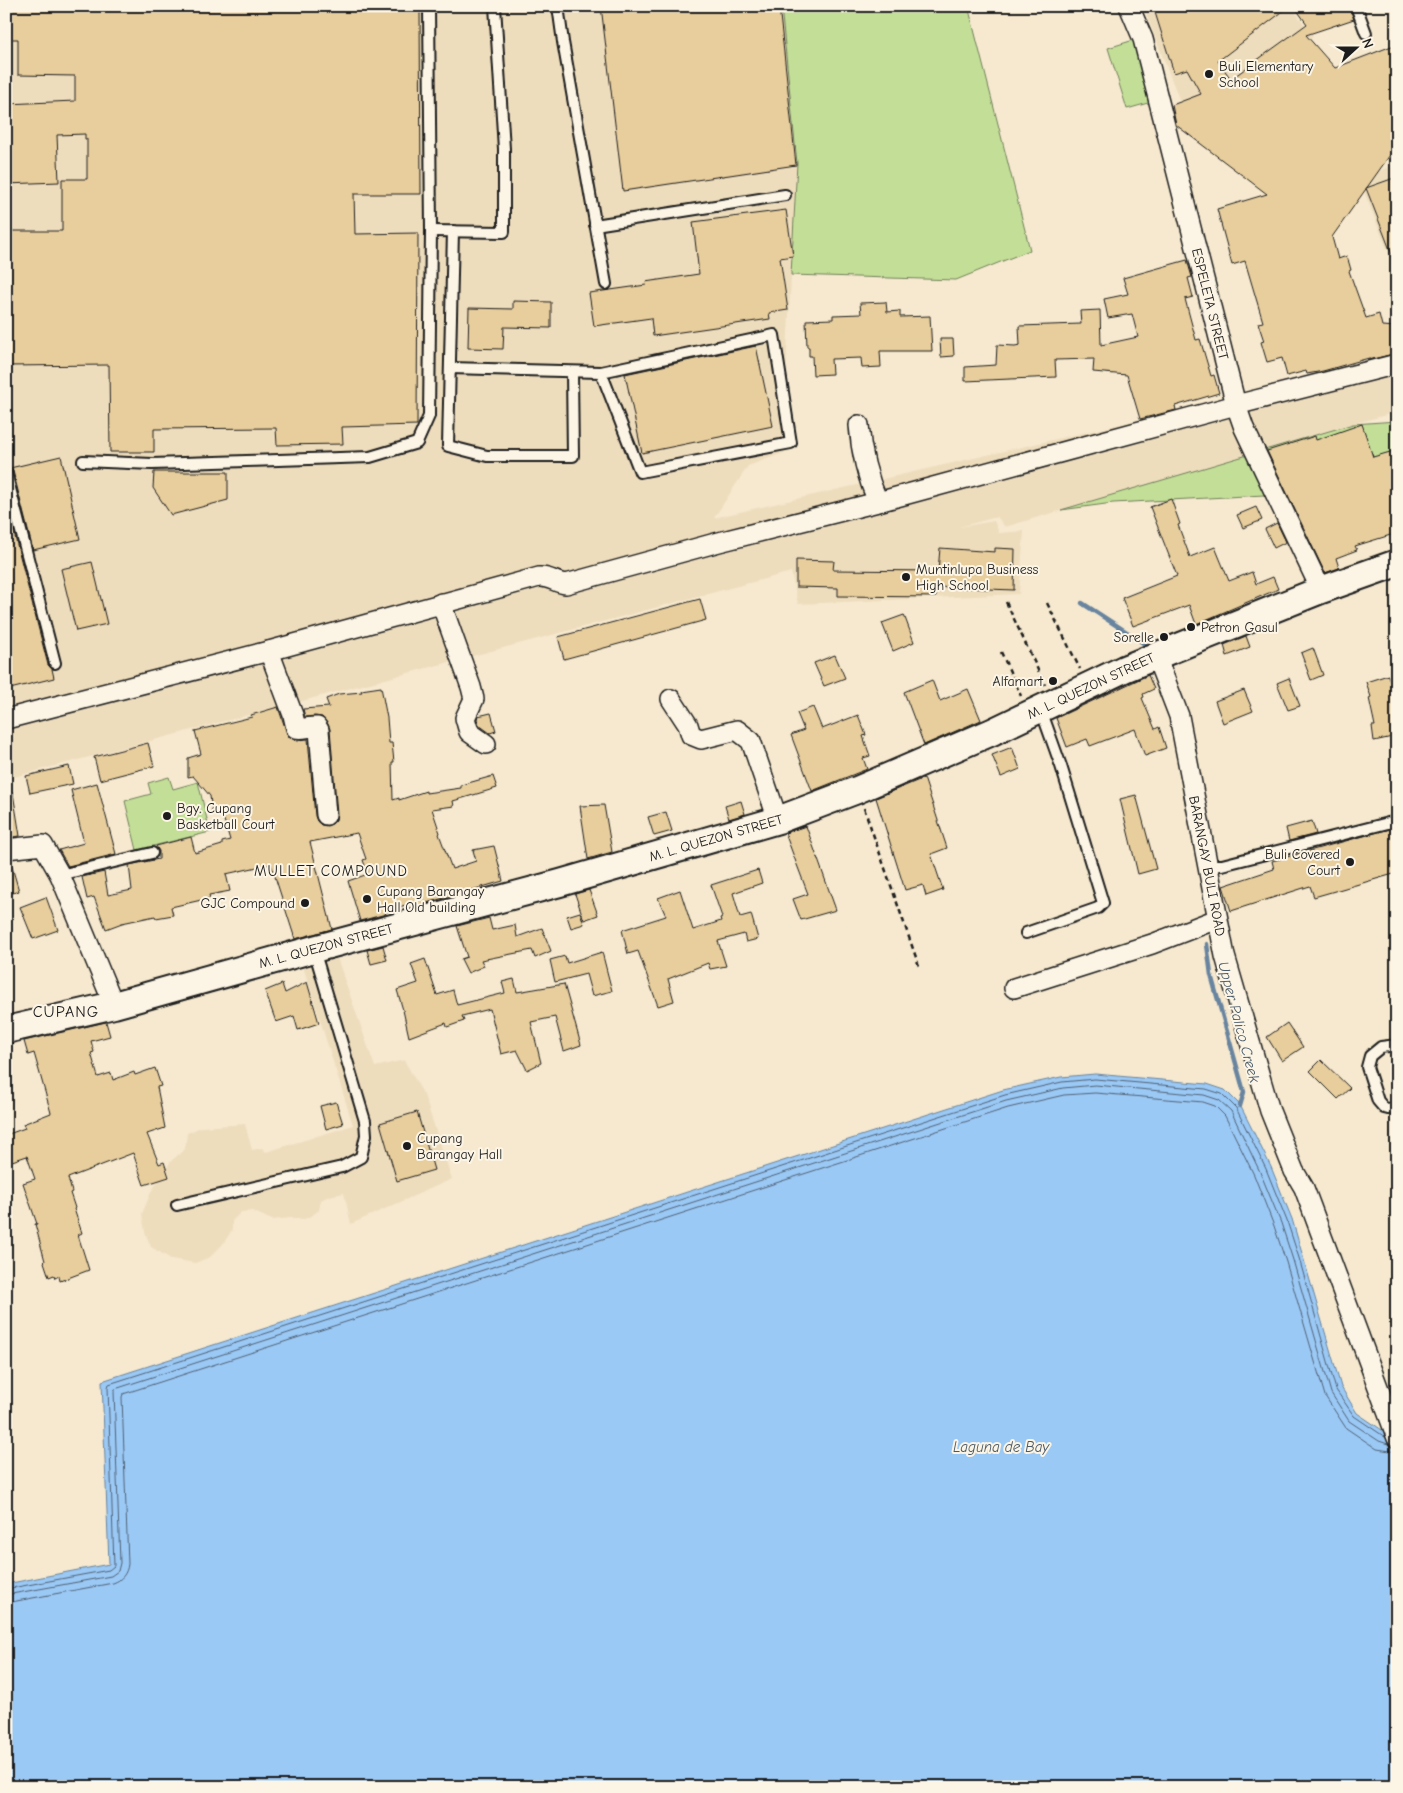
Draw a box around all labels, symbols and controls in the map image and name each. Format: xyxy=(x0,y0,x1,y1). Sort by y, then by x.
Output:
north arrow xyxy=(1330,22,1380,72)
text: N xyxy=(1358,36,1377,51)
place label: Buli Elementary School xyxy=(1219,58,1314,91)
marker: Buli Elementary School xyxy=(1203,68,1215,80)
street label: ESPELETA STREET xyxy=(1188,246,1232,362)
place label: Muntinlupa Business High School xyxy=(916,561,1039,594)
marker: Muntinlupa Business High School xyxy=(900,571,912,583)
place label: Petron Gasul xyxy=(1201,619,1278,636)
marker: Petron Gasul xyxy=(1185,621,1197,633)
place label: Sorelle xyxy=(1113,629,1154,646)
marker: Sorelle xyxy=(1158,631,1170,643)
street label: M. L. QUEZON STREET xyxy=(1025,649,1158,723)
place label: Alfamart xyxy=(993,673,1044,690)
marker: Alfamart xyxy=(1047,675,1059,687)
street label: BARANGAY BULI ROAD xyxy=(1185,794,1229,938)
place label: Bgy. Cupang Basketball Court xyxy=(177,800,275,833)
marker: Bgy. Cupang Basketball Court xyxy=(161,810,173,822)
street label: M. L. QUEZON STREET xyxy=(647,811,786,865)
place label: Buli Covered Court xyxy=(1265,846,1341,879)
marker: Buli Covered Court xyxy=(1344,856,1356,868)
district label: MULLET COMPOUND xyxy=(254,862,408,880)
place label: Cupang Barangay Hall Old building xyxy=(377,883,485,916)
marker: Cupang Barangay Hall Old building xyxy=(361,893,373,905)
place label: GJC Compound xyxy=(201,895,295,912)
marker: GJC Compound xyxy=(299,897,311,909)
street label: M. L. QUEZON STREET xyxy=(257,920,396,972)
water label: Upper Palico Creek xyxy=(1214,959,1264,1085)
district label: CUPANG xyxy=(33,1003,99,1021)
place label: Cupang Barangay Hall xyxy=(417,1130,502,1163)
marker: Cupang Barangay Hall xyxy=(401,1140,413,1152)
water label: Laguna de Bay xyxy=(953,1438,1050,1456)

